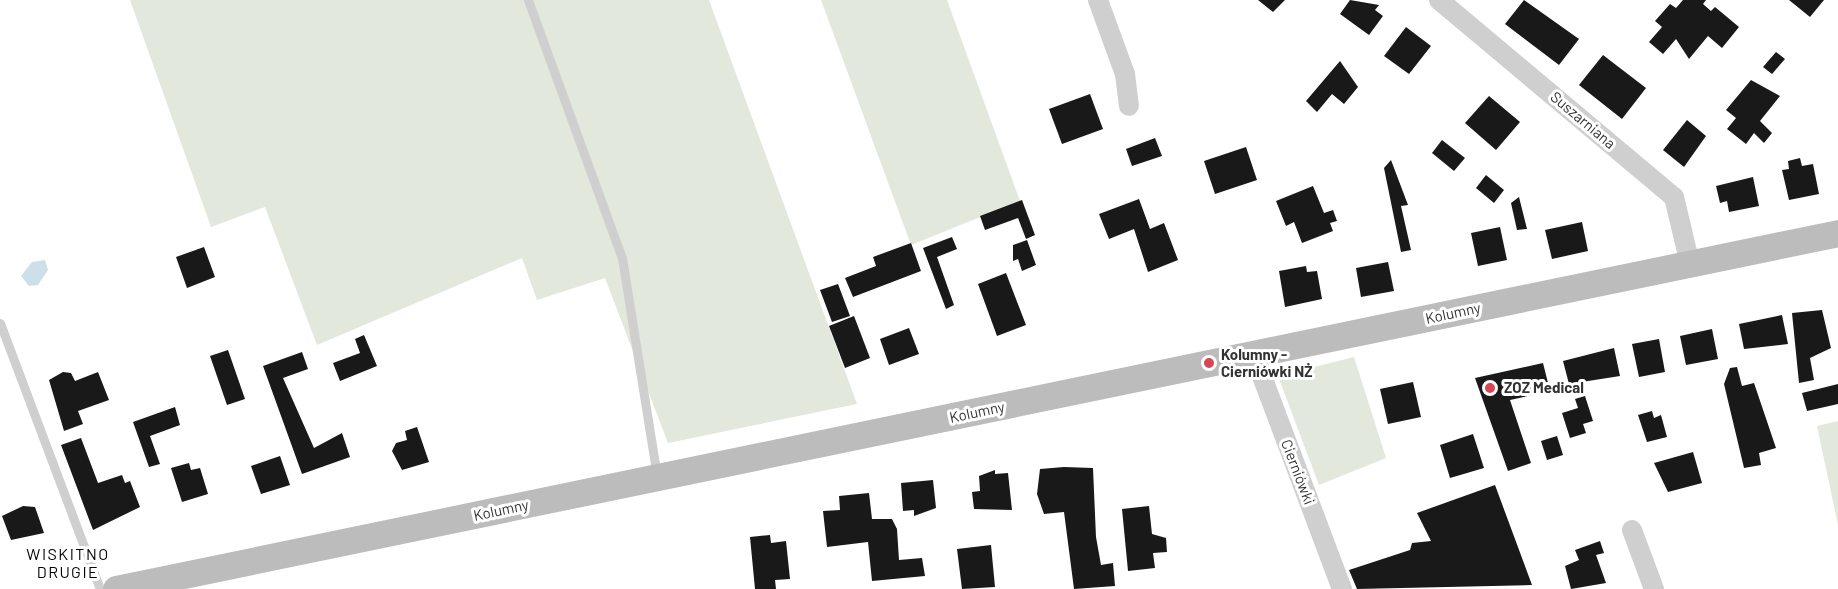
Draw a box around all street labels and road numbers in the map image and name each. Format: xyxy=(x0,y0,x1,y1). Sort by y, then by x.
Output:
street label: Suszarniana xyxy=(1547,88,1619,152)
street label: Kolumny xyxy=(1424,298,1482,328)
street label: Kolumny xyxy=(948,397,1006,427)
street label: Cierniówki xyxy=(1277,437,1319,507)
street label: Kolumny xyxy=(472,495,530,525)

